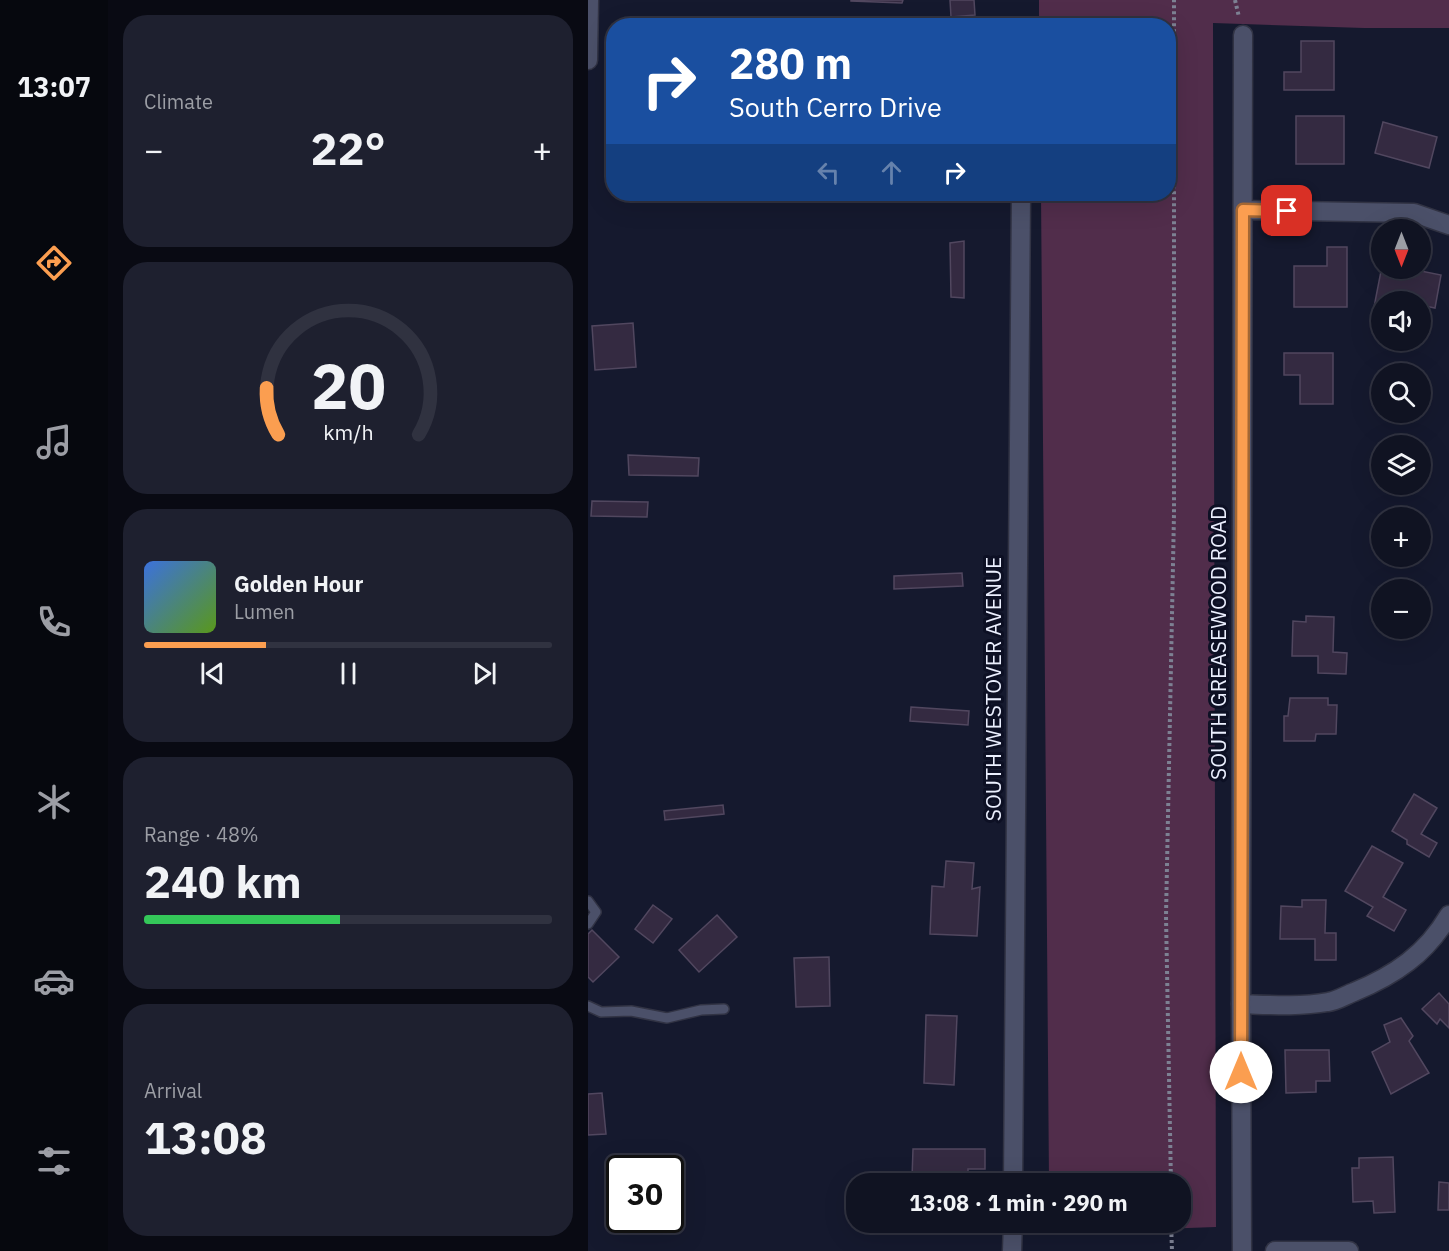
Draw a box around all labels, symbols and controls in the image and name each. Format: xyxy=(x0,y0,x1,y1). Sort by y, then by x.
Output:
text: 280 m xyxy=(729,36,852,91)
icon: right xyxy=(630,42,708,120)
text: 13:07 xyxy=(17,69,91,104)
text: Climate xyxy=(144,88,213,115)
text: South Cerro Drive xyxy=(729,89,942,124)
text: 22° xyxy=(310,119,386,177)
text: − xyxy=(144,128,164,171)
text: + xyxy=(532,128,552,171)
icon: left xyxy=(812,156,845,189)
icon: ahead xyxy=(875,156,908,189)
icon: right xyxy=(938,156,971,189)
pin xyxy=(1261,185,1312,236)
icon: arrive xyxy=(1270,194,1303,227)
north arrow xyxy=(1371,219,1431,279)
map controls xyxy=(1371,219,1431,639)
icon: directions xyxy=(33,242,75,284)
button: sound xyxy=(1371,291,1431,351)
text: 20 xyxy=(311,345,385,426)
button: search xyxy=(1371,363,1431,423)
text: km/h xyxy=(323,419,373,447)
icon: music xyxy=(33,421,75,463)
button: layers xyxy=(1371,435,1431,495)
street label: SOUTH GREASEWOOD ROAD xyxy=(1204,506,1232,780)
button: + xyxy=(1371,507,1431,567)
street label: SOUTH WESTOVER AVENUE xyxy=(979,557,1007,821)
text: Golden Hour xyxy=(234,569,363,598)
button: − xyxy=(1371,579,1431,639)
text: Lumen xyxy=(234,598,295,625)
icon: phone xyxy=(33,601,75,643)
icon: previous xyxy=(196,657,229,690)
icon: pause xyxy=(332,657,365,690)
icon: next xyxy=(468,657,501,690)
icon: climate xyxy=(33,781,75,823)
text: Range · 48% xyxy=(144,821,259,848)
text: 240 km xyxy=(144,852,302,910)
icon: car xyxy=(33,960,75,1002)
position arrow xyxy=(1209,1040,1273,1104)
text: Arrival xyxy=(144,1077,202,1104)
text: 13:08 xyxy=(144,1108,267,1166)
icon: filters xyxy=(33,1140,75,1182)
speed limit sign: 30 xyxy=(606,1155,684,1233)
text: 13:08 · 1 min · 290 m xyxy=(909,1188,1128,1217)

